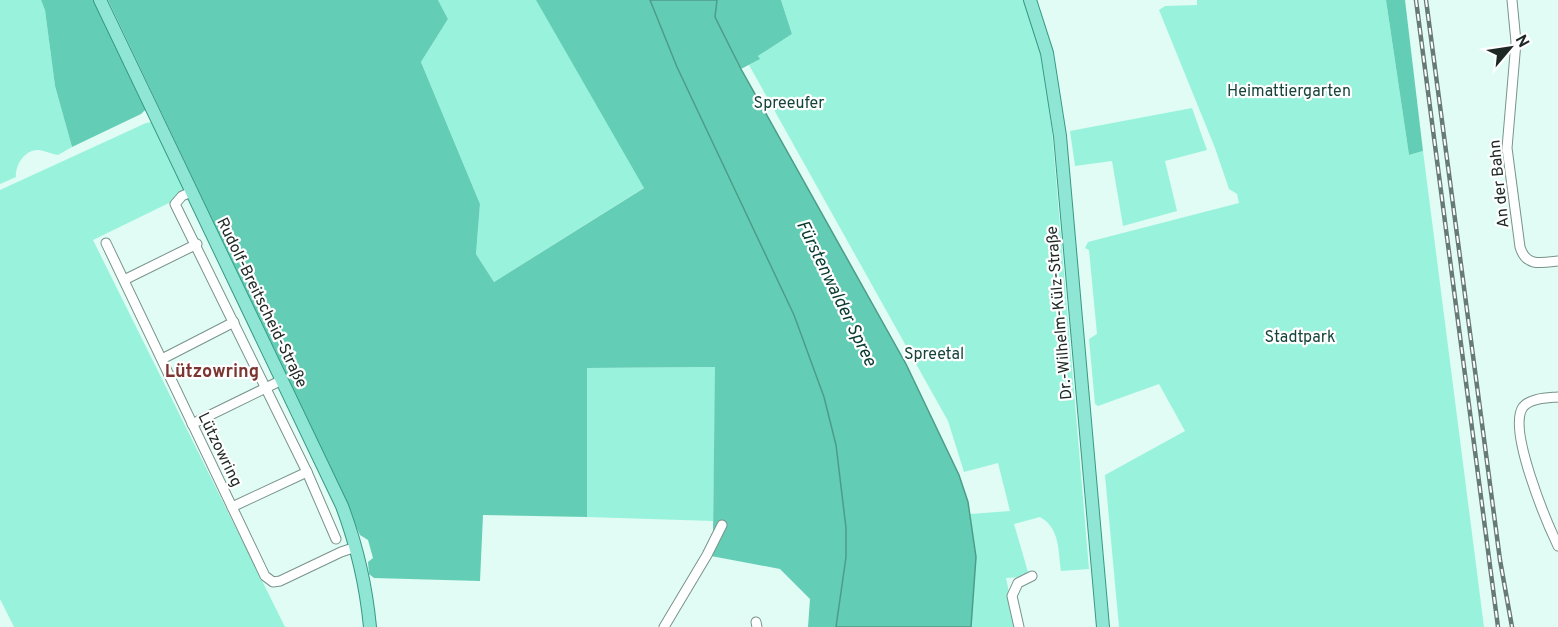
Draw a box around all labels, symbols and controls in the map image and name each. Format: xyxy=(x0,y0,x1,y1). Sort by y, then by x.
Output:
north arrow xyxy=(1480,18,1540,78)
text: N xyxy=(1510,32,1533,52)
park label: Heimattiergarten xyxy=(1227,82,1351,102)
park label: Spreeufer xyxy=(754,94,824,114)
street label: An der Bahn xyxy=(1485,139,1515,229)
street label: Rudolf-Breitscheid-Straße xyxy=(211,214,311,391)
water label: Fürstenwalder Spree xyxy=(790,217,881,371)
street label: Dr.-Wilhelm-Külz-Straße xyxy=(1042,225,1078,401)
park label: Stadtpark xyxy=(1265,328,1335,348)
park label: Spreetal xyxy=(904,345,964,365)
district label: Lützowring xyxy=(165,361,259,384)
street label: Lützowring xyxy=(193,409,246,490)

